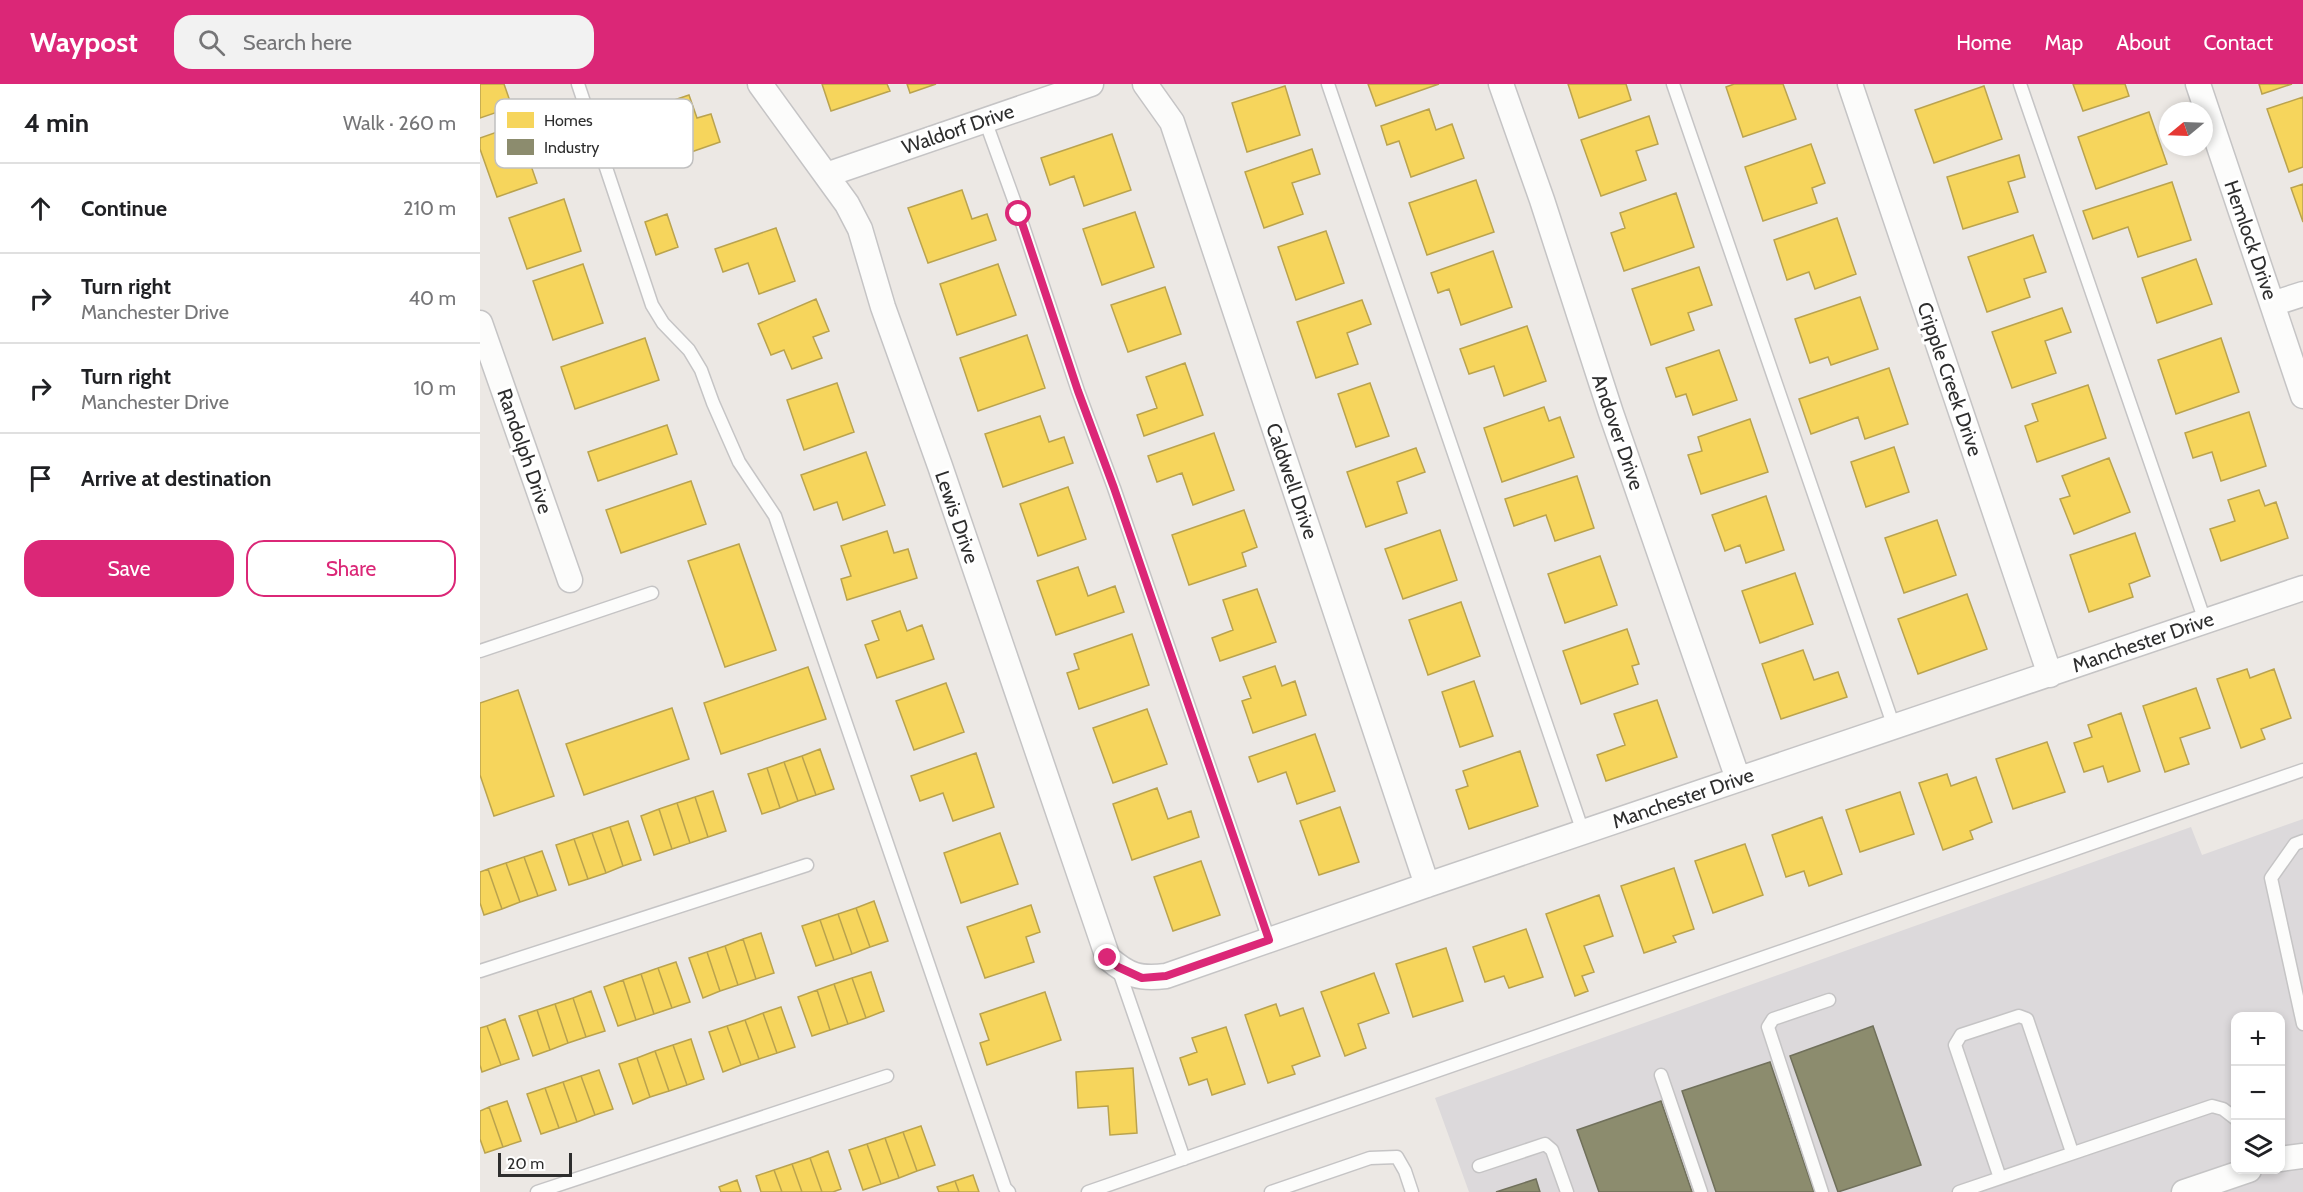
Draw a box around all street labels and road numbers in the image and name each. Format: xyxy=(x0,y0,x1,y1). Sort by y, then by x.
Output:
street label: Waldorf Drive xyxy=(899,99,1017,159)
street label: Hemlock Drive xyxy=(2219,177,2283,303)
street label: Cripple Creek Drive xyxy=(1912,299,1988,459)
street label: Andover Drive xyxy=(1587,371,1649,493)
street label: Randolph Drive xyxy=(492,385,558,517)
street label: Caldwell Drive xyxy=(1261,420,1323,542)
street label: Lewis Drive xyxy=(930,467,984,567)
street label: Manchester Drive xyxy=(2069,607,2217,677)
street label: Manchester Drive xyxy=(1609,763,1757,833)

